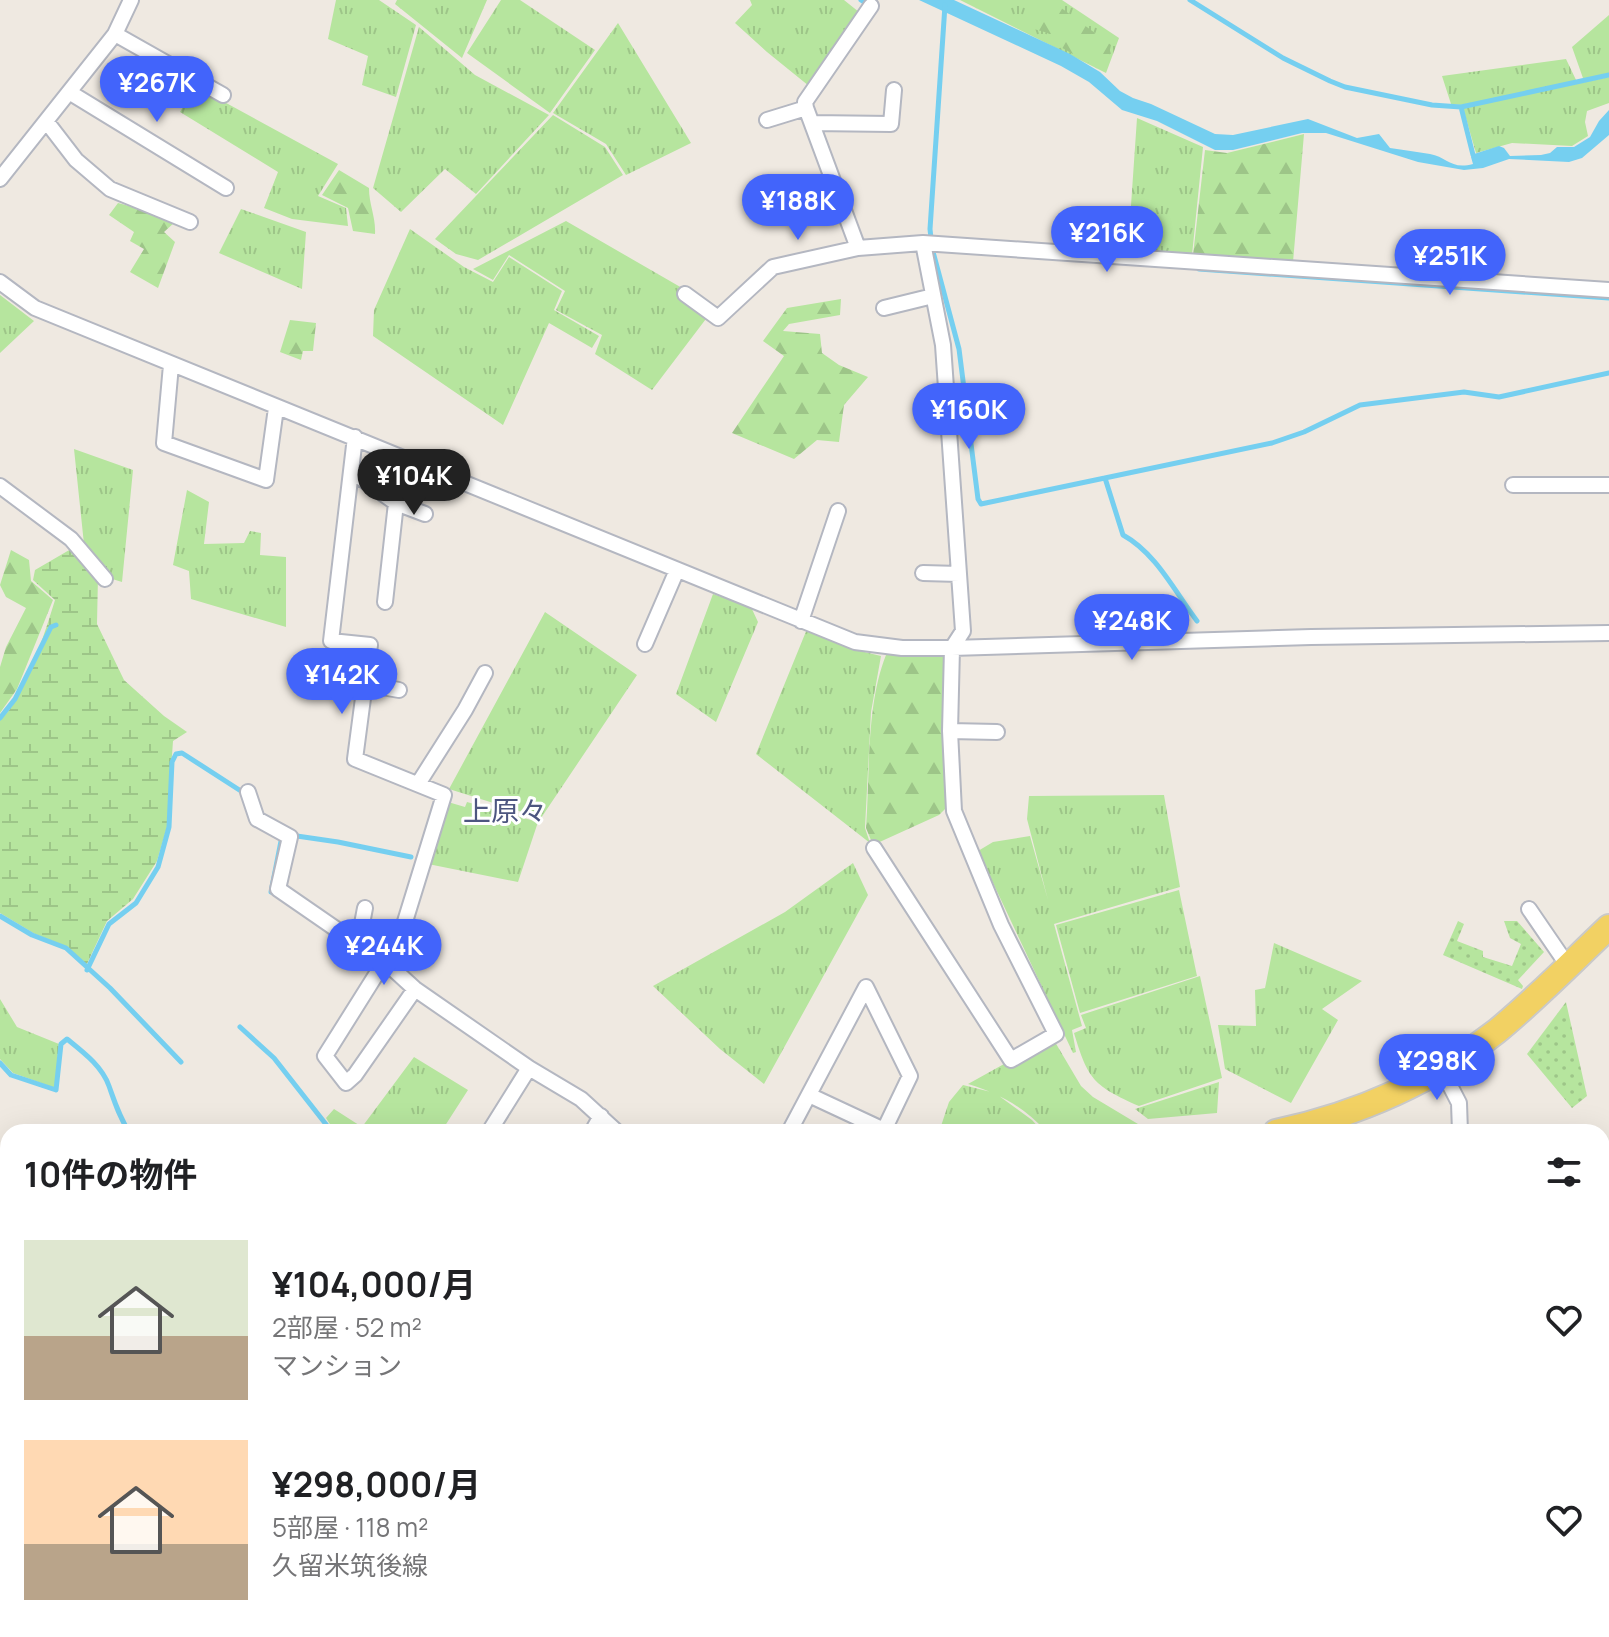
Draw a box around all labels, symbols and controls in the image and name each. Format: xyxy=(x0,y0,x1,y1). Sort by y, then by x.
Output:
pin: ¥267K xyxy=(101,56,213,124)
text: ¥267K xyxy=(118,64,196,100)
pin: ¥188K xyxy=(742,174,854,242)
text: ¥188K xyxy=(760,182,836,218)
pin: ¥216K xyxy=(1051,206,1163,274)
text: ¥216K xyxy=(1069,214,1145,250)
pin: ¥251K xyxy=(1394,229,1506,297)
text: ¥251K xyxy=(1413,237,1487,273)
pin: ¥160K xyxy=(913,383,1025,451)
text: ¥160K xyxy=(930,391,1008,427)
pin: ¥104K xyxy=(358,449,470,517)
text: ¥104K xyxy=(375,457,453,493)
pin: ¥248K xyxy=(1076,594,1188,662)
text: ¥248K xyxy=(1092,602,1172,638)
pin: ¥142K xyxy=(286,648,398,716)
text: ¥142K xyxy=(304,656,380,692)
district label: 上原々 xyxy=(463,791,547,829)
pin: ¥244K xyxy=(328,919,440,987)
text: ¥244K xyxy=(344,927,424,963)
pin: ¥298K xyxy=(1381,1034,1493,1102)
text: ¥298K xyxy=(1397,1042,1477,1078)
icon: filters xyxy=(1542,1150,1586,1194)
text: 10件の物件 xyxy=(24,1151,197,1197)
text: ¥104,000/月 xyxy=(272,1261,476,1307)
icon: home xyxy=(88,1272,184,1368)
icon: heart xyxy=(1542,1298,1586,1342)
text: 2部屋 · 52 m² xyxy=(272,1309,422,1345)
text: マンション xyxy=(272,1347,402,1383)
text: ¥298,000/月 xyxy=(272,1461,481,1507)
icon: home xyxy=(88,1472,184,1568)
icon: heart xyxy=(1542,1498,1586,1542)
text: 5部屋 · 118 m² xyxy=(272,1509,428,1545)
text: 久留米筑後線 xyxy=(272,1547,428,1583)

